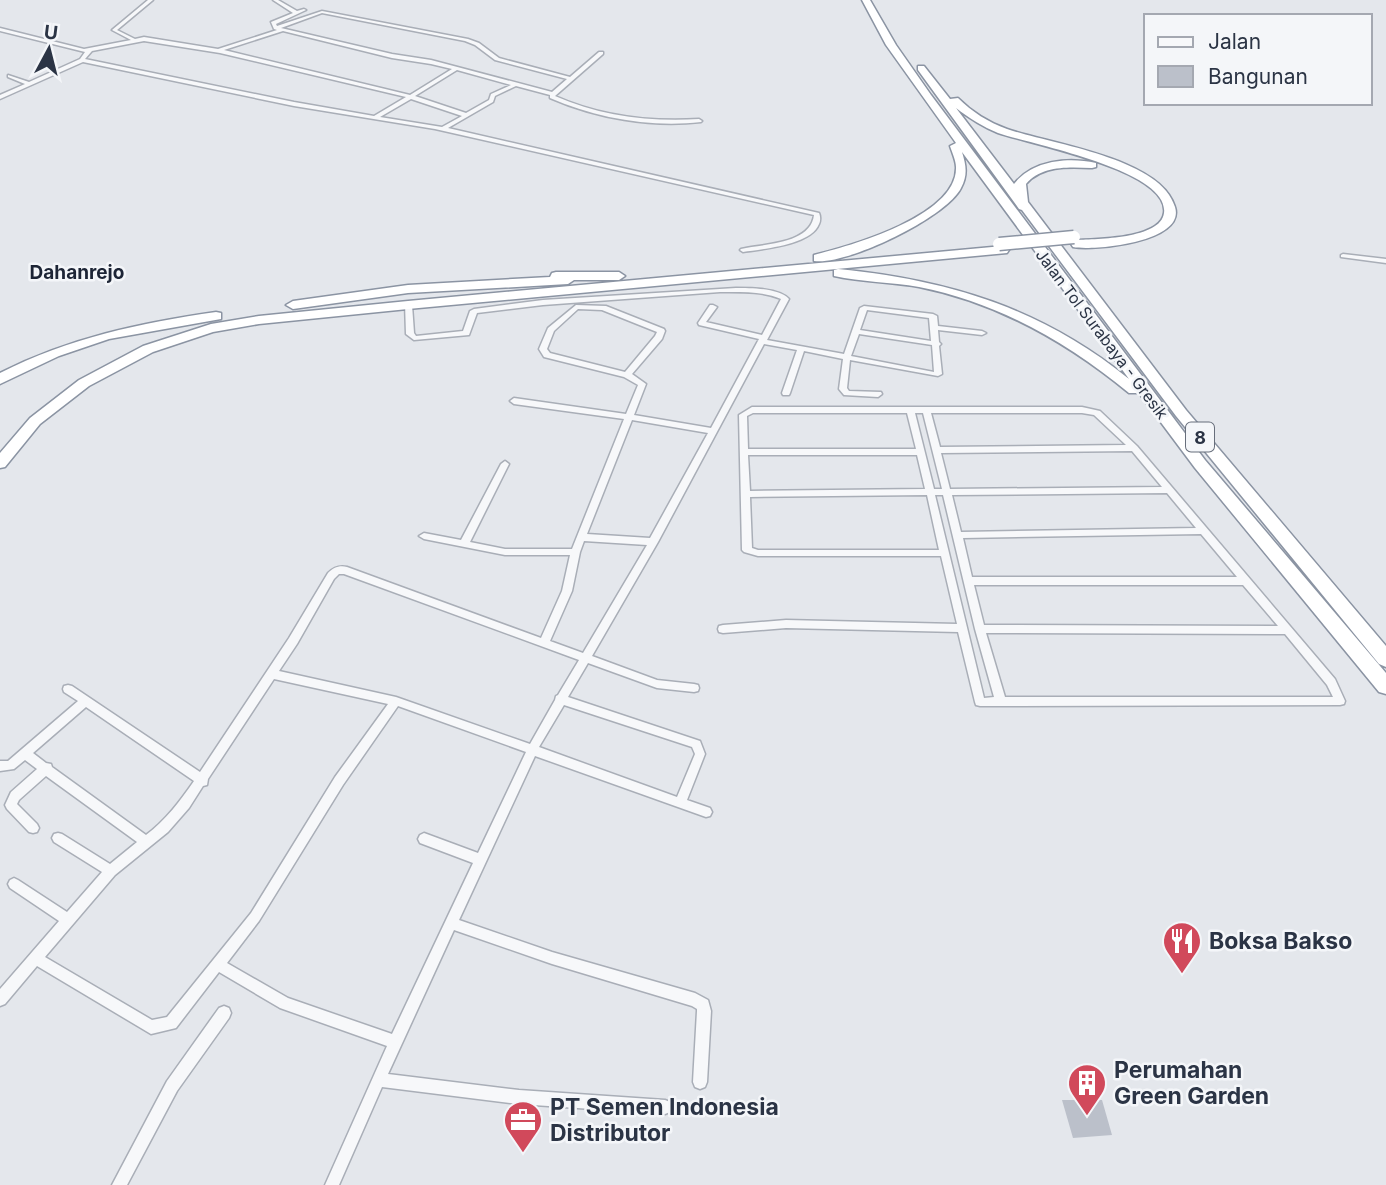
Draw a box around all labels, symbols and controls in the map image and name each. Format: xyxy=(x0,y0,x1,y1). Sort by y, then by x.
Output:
north arrow xyxy=(14,14,84,84)
legend xyxy=(1144,14,1372,105)
text: U xyxy=(43,20,59,45)
text: Jalan xyxy=(1208,29,1261,54)
text: Bangunan xyxy=(1208,64,1308,89)
street label: Jalan Tol Surabaya - Gresik xyxy=(1031,245,1173,423)
district label: Dahanrejo xyxy=(30,261,124,284)
road number: 8 xyxy=(1186,422,1214,452)
restaurant icon: Boksa Bakso xyxy=(1161,920,1203,975)
place label: Boksa Bakso xyxy=(1209,927,1352,955)
place label: Perumahan Green Garden xyxy=(1114,1056,1269,1110)
building icon: Perumahan Green Garden xyxy=(1066,1062,1108,1117)
place label: PT Semen Indonesia Distributor xyxy=(550,1093,779,1147)
office icon: PT Semen Indonesia Distributor xyxy=(502,1099,544,1154)

